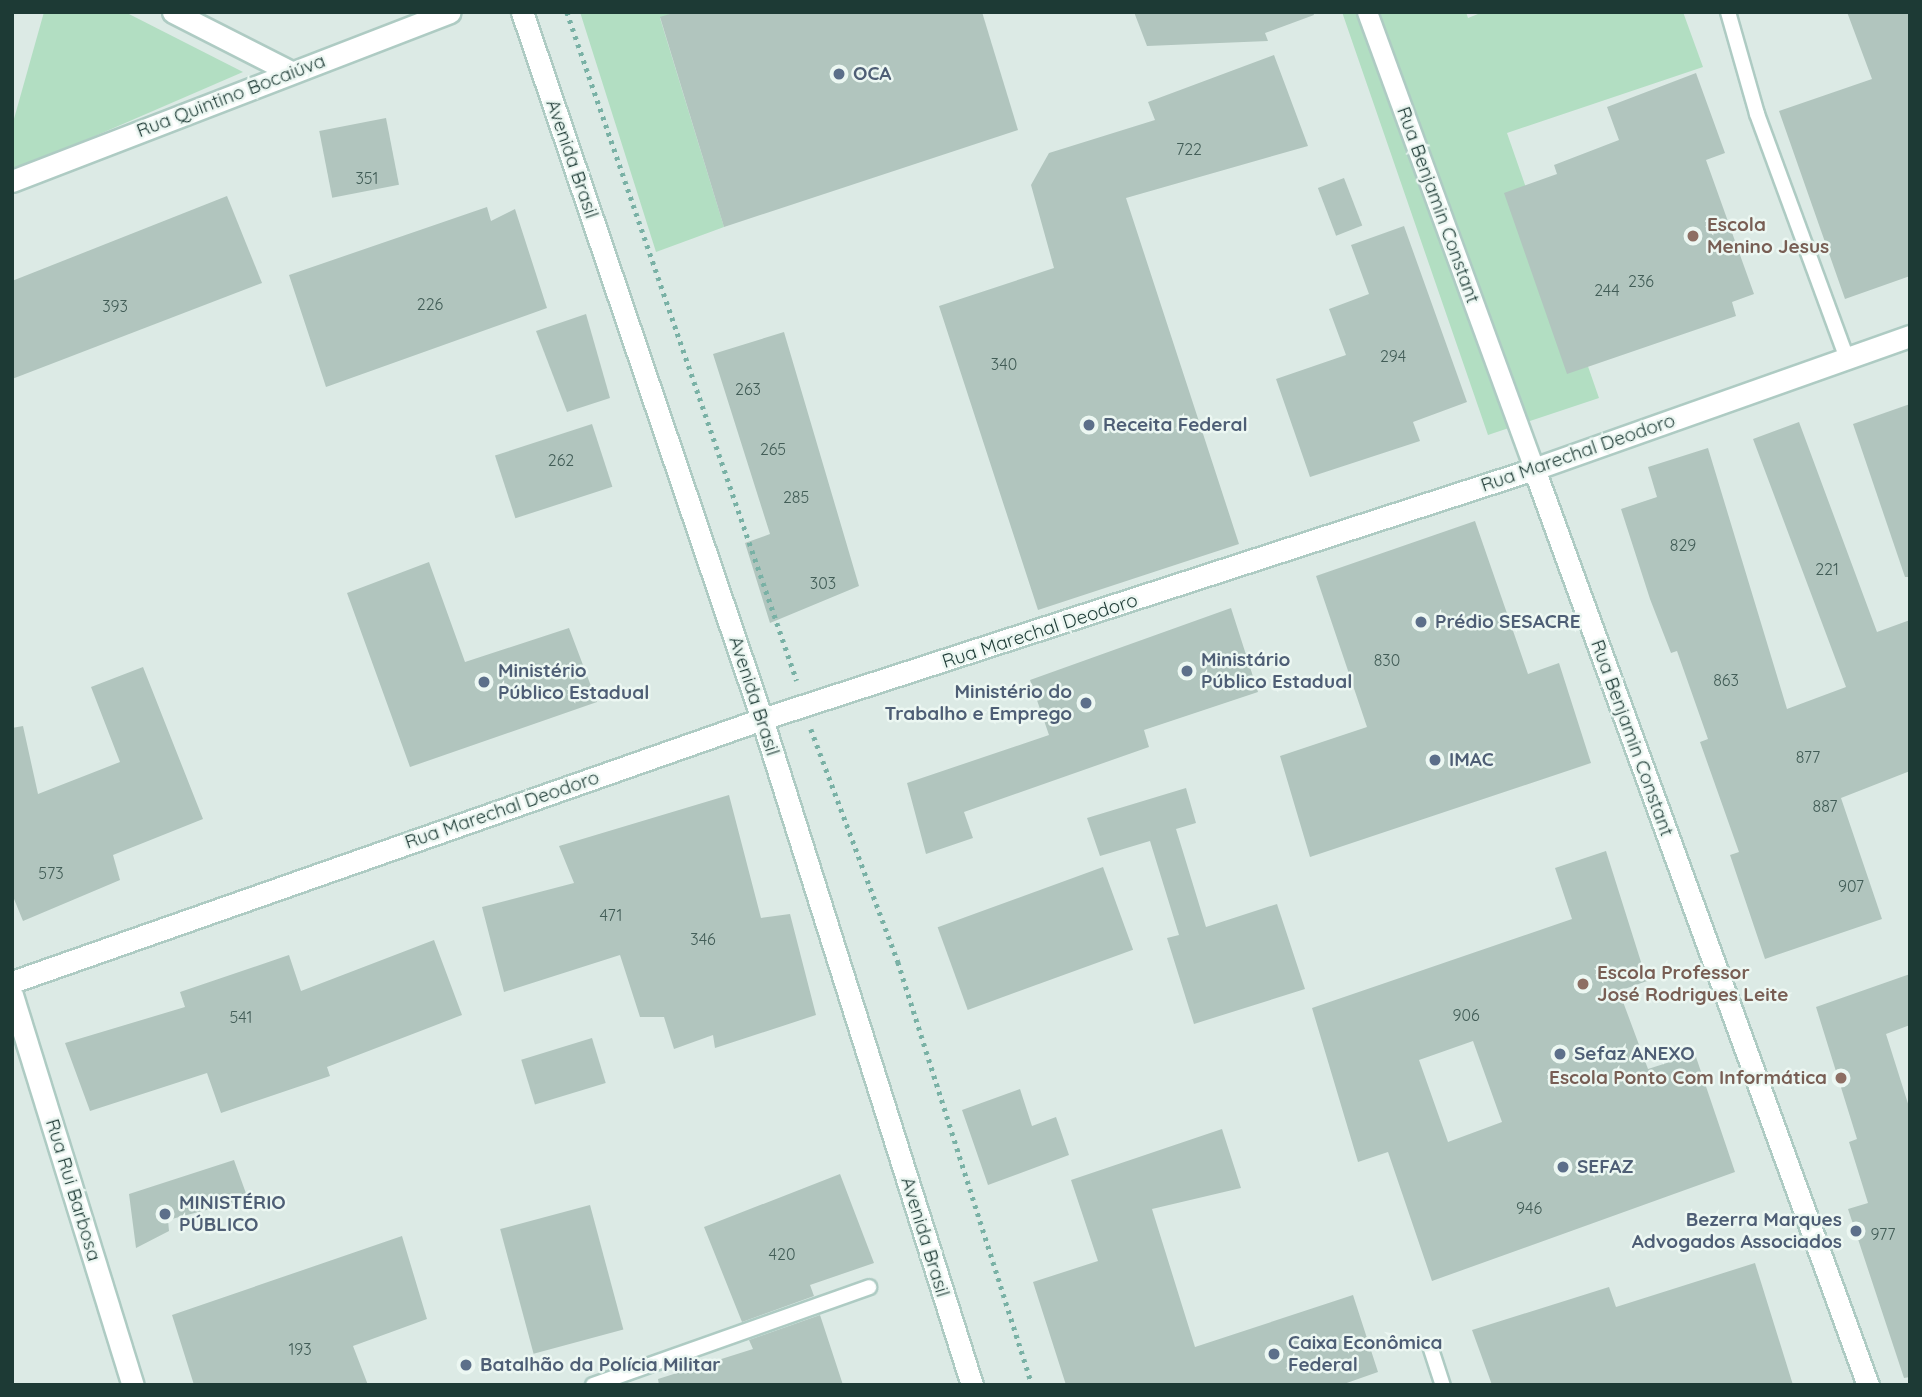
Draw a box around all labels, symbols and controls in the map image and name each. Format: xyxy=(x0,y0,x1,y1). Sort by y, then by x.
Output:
street label: Rua Quintino Bocaiúva xyxy=(133,49,329,143)
place label: OCA xyxy=(853,63,891,85)
marker: OCA xyxy=(831,66,847,82)
street label: Avenida Brasil xyxy=(541,97,603,221)
street label: Rua Benjamin Constant xyxy=(1392,104,1484,306)
house number: 722 xyxy=(1176,139,1202,159)
house number: 351 xyxy=(355,168,379,188)
place label: Escola Menino Jesus xyxy=(1707,214,1829,258)
marker: Escola Menino Jesus xyxy=(1685,228,1701,244)
house number: 236 xyxy=(1628,271,1654,291)
house number: 244 xyxy=(1594,280,1620,300)
house number: 226 xyxy=(417,294,443,314)
house number: 393 xyxy=(102,296,128,316)
house number: 294 xyxy=(1380,346,1406,366)
house number: 340 xyxy=(991,354,1017,374)
house number: 263 xyxy=(735,379,761,399)
street label: Rua Marechal Deodoro xyxy=(1478,409,1678,497)
place label: Receita Federal xyxy=(1103,414,1248,436)
marker: Receita Federal xyxy=(1081,417,1097,433)
house number: 265 xyxy=(760,439,786,459)
house number: 262 xyxy=(548,450,574,470)
house number: 285 xyxy=(783,487,809,507)
house number: 829 xyxy=(1670,535,1696,555)
house number: 221 xyxy=(1815,559,1839,579)
house number: 303 xyxy=(810,573,836,593)
street label: Rua Marechal Deodoro xyxy=(939,589,1141,673)
place label: Prédio SESACRE xyxy=(1435,611,1581,633)
marker: Prédio SESACRE xyxy=(1413,614,1429,630)
street label: Avenida Brasil xyxy=(724,633,784,759)
street label: Rua Benjamin Constant xyxy=(1586,637,1678,839)
place label: Ministário Público Estadual xyxy=(1201,649,1352,693)
house number: 830 xyxy=(1374,650,1400,670)
place label: Ministério Público Estadual xyxy=(498,660,649,704)
marker: Ministário Público Estadual xyxy=(1179,663,1195,679)
house number: 863 xyxy=(1713,670,1739,690)
marker: Ministério Público Estadual xyxy=(476,674,492,690)
place label: Ministério do Trabalho e Emprego xyxy=(885,681,1072,725)
marker: Ministério do Trabalho e Emprego xyxy=(1078,695,1094,711)
house number: 877 xyxy=(1796,747,1820,767)
place label: IMAC xyxy=(1449,749,1494,771)
marker: IMAC xyxy=(1427,752,1443,768)
street label: Rua Marechal Deodoro xyxy=(402,766,602,854)
house number: 887 xyxy=(1812,796,1838,816)
house number: 573 xyxy=(38,863,64,883)
house number: 907 xyxy=(1838,876,1864,896)
house number: 471 xyxy=(600,905,622,925)
house number: 346 xyxy=(690,929,716,949)
place label: Escola Professor José Rodrigues Leite xyxy=(1597,962,1789,1006)
marker: Escola Professor José Rodrigues Leite xyxy=(1575,976,1591,992)
house number: 906 xyxy=(1452,1005,1480,1025)
house number: 541 xyxy=(230,1007,252,1027)
place label: Sefaz ANEXO xyxy=(1574,1043,1695,1065)
marker: Sefaz ANEXO xyxy=(1552,1046,1568,1062)
place label: Escola Ponto Com Informática xyxy=(1549,1067,1827,1089)
marker: Escola Ponto Com Informática xyxy=(1833,1070,1849,1086)
street label: Rua Rui Barbosa xyxy=(41,1116,105,1264)
place label: SEFAZ xyxy=(1577,1156,1634,1178)
marker: SEFAZ xyxy=(1555,1159,1571,1175)
street label: Avenida Brasil xyxy=(896,1174,954,1300)
place label: MINISTÉRIO PÚBLICO xyxy=(179,1192,286,1236)
house number: 946 xyxy=(1516,1198,1542,1218)
marker: MINISTÉRIO PÚBLICO xyxy=(157,1206,173,1222)
place label: Bezerra Marques Advogados Associados xyxy=(1632,1209,1842,1253)
marker: Bezerra Marques Advogados Associados xyxy=(1848,1223,1864,1239)
house number: 977 xyxy=(1871,1224,1895,1244)
house number: 420 xyxy=(769,1244,795,1264)
place label: Caixa Econômica Federal xyxy=(1288,1332,1442,1376)
house number: 193 xyxy=(288,1339,312,1359)
marker: Caixa Econômica Federal xyxy=(1266,1346,1282,1362)
place label: Batalhão da Polícia Militar xyxy=(480,1354,721,1376)
marker: Batalhão da Polícia Militar xyxy=(458,1357,474,1373)

